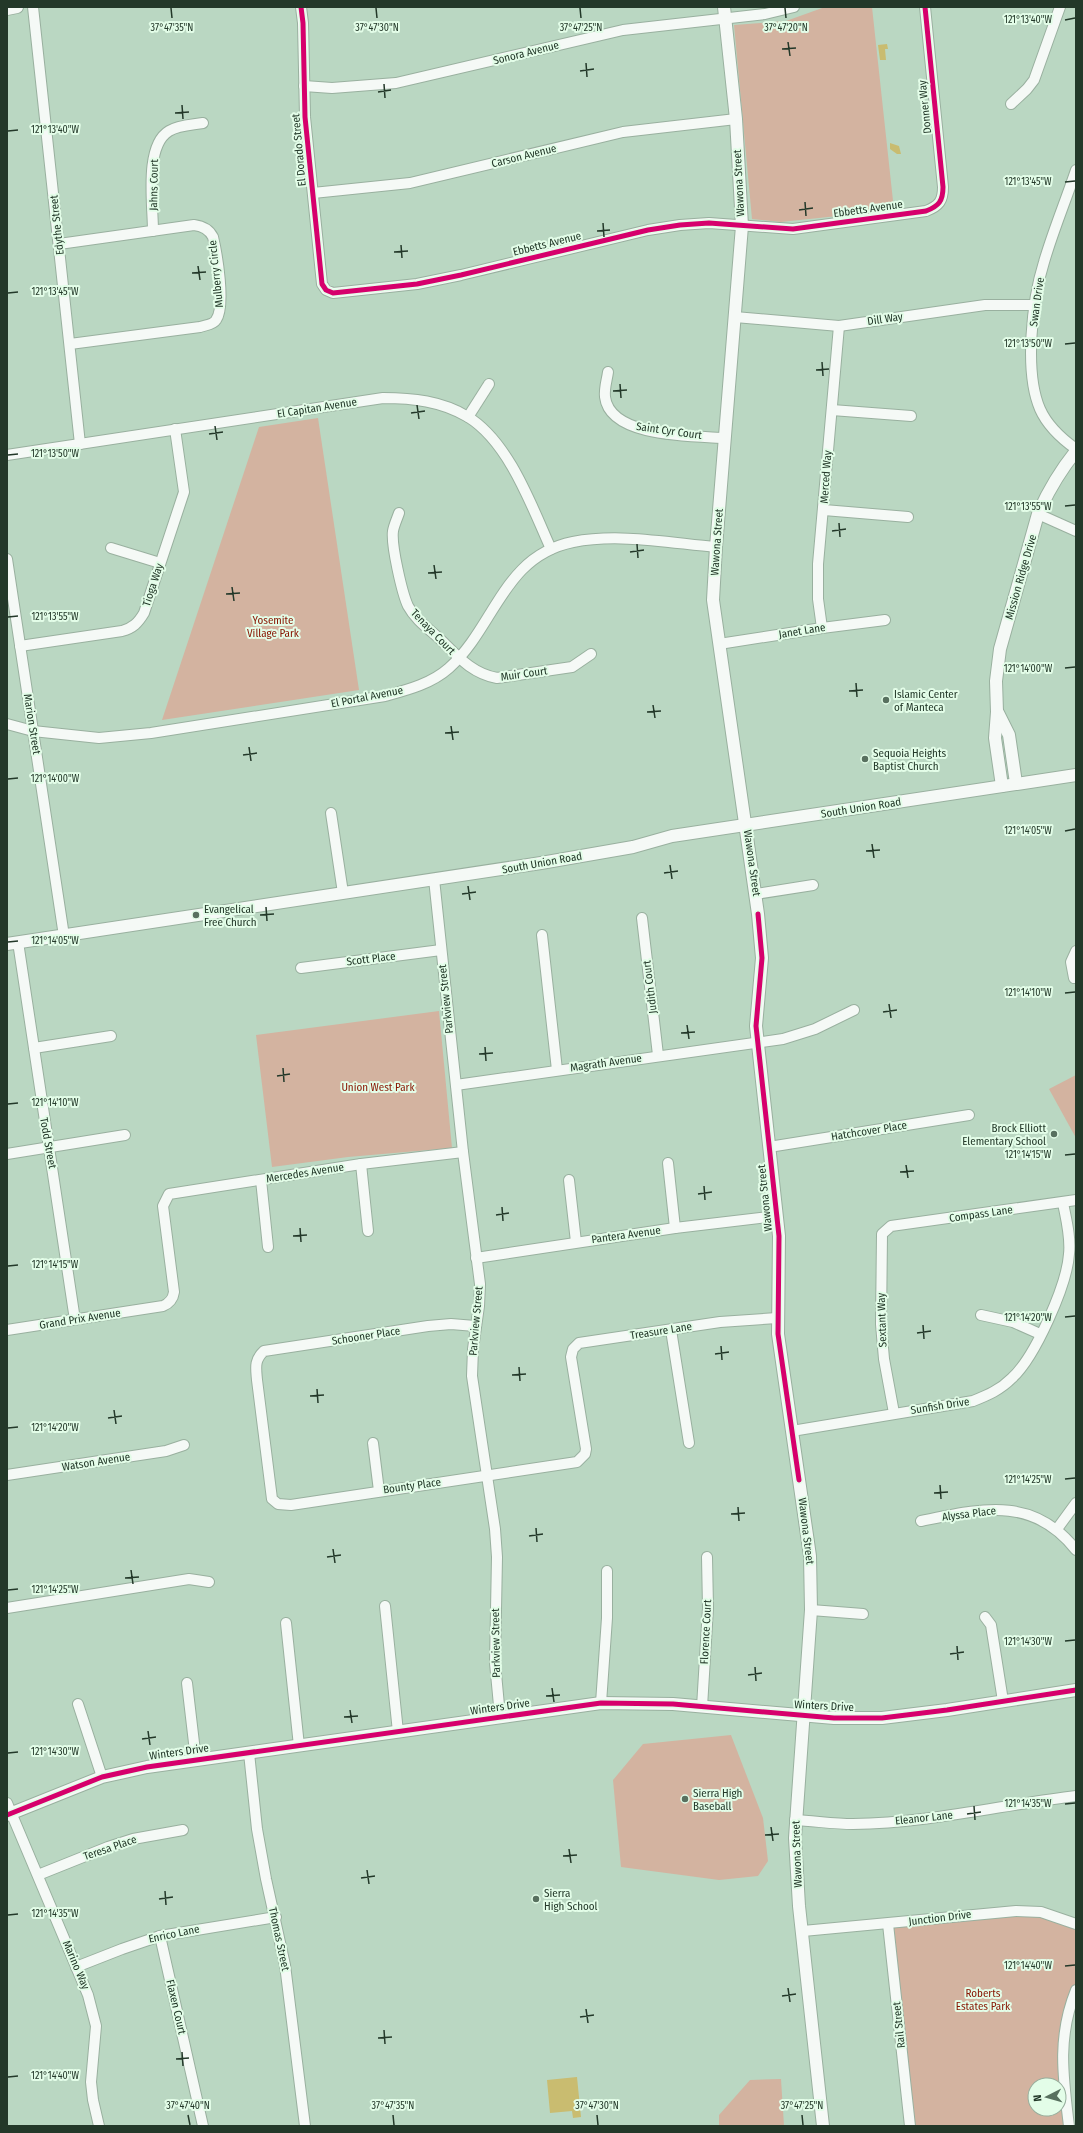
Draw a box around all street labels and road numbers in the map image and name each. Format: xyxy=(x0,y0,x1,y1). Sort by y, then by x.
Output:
street label: Sonora Avenue xyxy=(492,39,560,67)
street label: Donner Way xyxy=(916,80,934,134)
street label: El Dorado Street xyxy=(289,113,309,187)
street label: Carson Avenue xyxy=(490,142,558,170)
street label: Wawona Street xyxy=(731,149,747,217)
street label: Jahns Court xyxy=(147,159,161,211)
street label: Edythe Street xyxy=(47,194,67,256)
street label: Ebbetts Avenue xyxy=(833,198,903,220)
street label: Ebbetts Avenue xyxy=(512,229,582,259)
street label: Mulberry Circle xyxy=(206,240,226,308)
street label: Swan Drive xyxy=(1027,277,1047,327)
street label: Dill Way xyxy=(866,310,904,328)
street label: El Capitan Avenue xyxy=(276,395,358,421)
street label: Saint Cyr Court xyxy=(635,420,703,442)
street label: Merced Way xyxy=(818,450,834,504)
street label: Wawona Street xyxy=(708,508,726,576)
street label: Mission Ridge Drive xyxy=(1003,533,1039,621)
street label: Tioga Way xyxy=(140,562,166,608)
street label: Tenaya Court xyxy=(408,607,458,658)
street label: Janet Lane xyxy=(778,621,826,641)
street label: Muir Court xyxy=(500,664,549,684)
street label: El Portal Avenue xyxy=(330,684,404,710)
street label: Marion Street xyxy=(21,693,43,756)
street label: South Union Road xyxy=(820,795,902,821)
street label: Wawona Street xyxy=(741,829,763,898)
street label: South Union Road xyxy=(501,850,583,876)
street label: Scott Place xyxy=(346,950,396,968)
street label: Judith Court xyxy=(640,959,660,1014)
street label: Parkview Street xyxy=(436,963,456,1034)
street label: Magrath Avenue xyxy=(569,1052,643,1074)
street label: Todd Street xyxy=(37,1116,59,1170)
street label: Hatchcover Place xyxy=(830,1119,908,1143)
street label: Mercedes Avenue xyxy=(265,1160,345,1186)
street label: Wawona Street xyxy=(755,1164,775,1232)
street label: Compass Lane xyxy=(948,1203,1014,1225)
street label: Pantera Avenue xyxy=(591,1224,661,1246)
street label: Parkview Street xyxy=(466,1285,486,1356)
street label: Sextant Way xyxy=(875,1292,889,1347)
street label: Grand Prix Avenue xyxy=(38,1306,122,1332)
street label: Treasure Lane xyxy=(629,1320,693,1342)
street label: Schooner Place xyxy=(331,1324,401,1348)
street label: Sunfish Drive xyxy=(910,1395,970,1417)
street label: Watson Avenue xyxy=(61,1450,131,1474)
street label: Bounty Place xyxy=(382,1476,442,1496)
street label: Wawona Street xyxy=(795,1497,817,1565)
street label: Alyssa Place xyxy=(941,1504,997,1524)
street label: Florence Court xyxy=(698,1599,714,1665)
street label: Parkview Street xyxy=(489,1608,503,1678)
street label: Winters Drive xyxy=(469,1696,531,1718)
street label: Winters Drive xyxy=(794,1698,854,1714)
street label: Winters Drive xyxy=(148,1741,210,1763)
street label: Eleanor Lane xyxy=(894,1808,954,1828)
street label: Wawona Street xyxy=(789,1820,805,1888)
street label: Teresa Place xyxy=(82,1833,138,1863)
street label: Thomas Street xyxy=(266,1906,292,1972)
street label: Junction Drive xyxy=(908,1908,972,1928)
street label: Enrico Lane xyxy=(147,1922,201,1946)
street label: Marino Way xyxy=(60,1939,92,1992)
street label: Flaxen Court xyxy=(163,1978,189,2036)
street label: Rail Street xyxy=(890,2001,908,2049)

